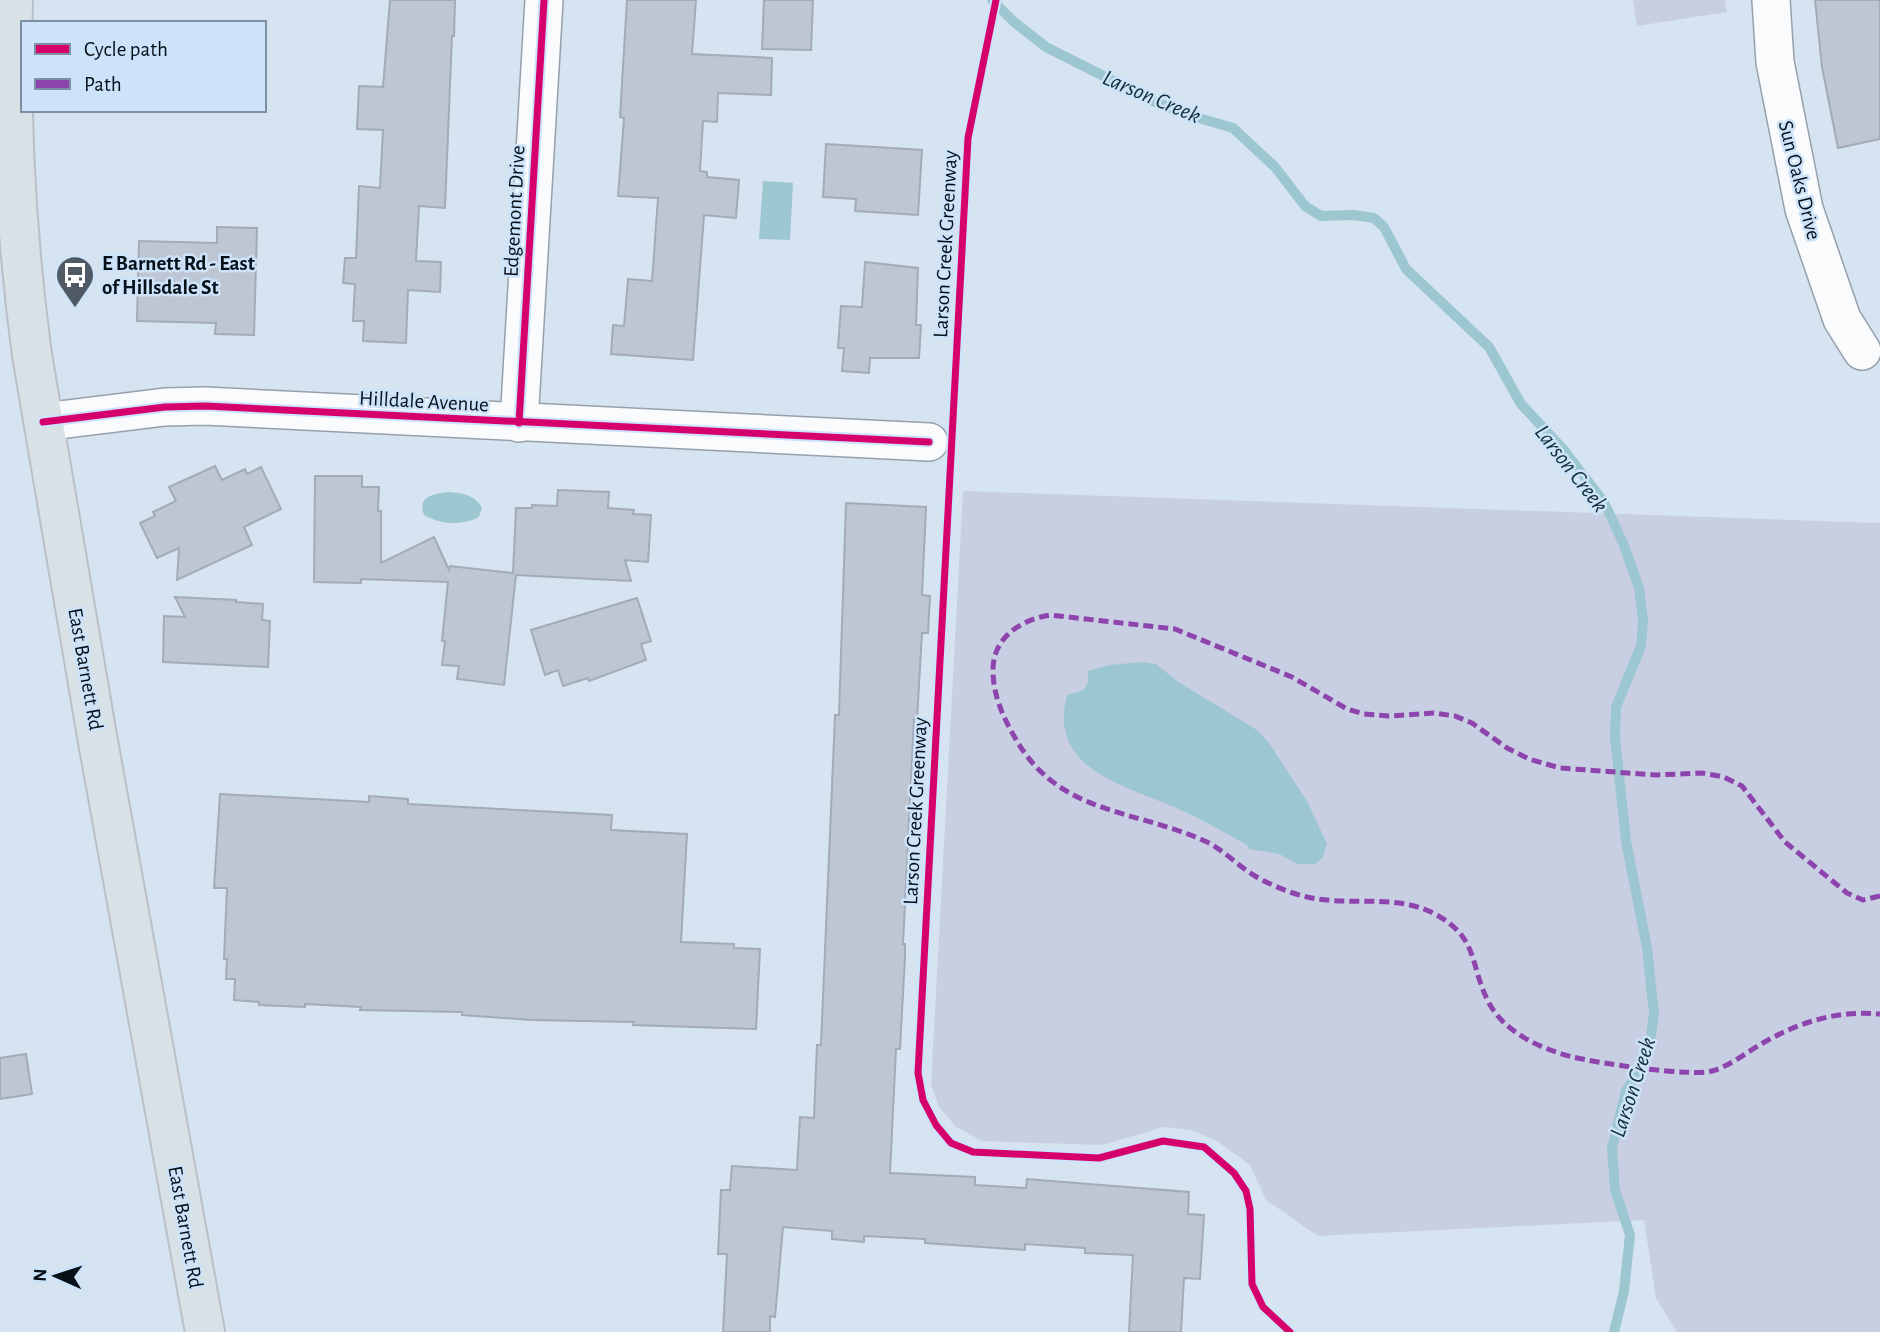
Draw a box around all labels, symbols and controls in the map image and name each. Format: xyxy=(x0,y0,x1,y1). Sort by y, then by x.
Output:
legend xyxy=(21,21,266,112)
text: Cycle path xyxy=(84,39,168,60)
water label: Larson Creek xyxy=(1099,67,1204,128)
text: Path xyxy=(84,74,122,95)
street label: Sun Oaks Drive xyxy=(1775,118,1824,242)
street label: Edgemont Drive xyxy=(501,145,528,277)
street label: Larson Creek Greenway xyxy=(930,150,961,338)
place label: E Barnett Rd - East of Hillsdale St xyxy=(102,253,255,298)
bus stop icon: E Barnett Rd - East of Hillsdale St xyxy=(54,254,96,309)
street label: Hilldale Avenue xyxy=(359,388,489,415)
water label: Larson Creek xyxy=(1530,421,1612,517)
street label: East Barnett Rd xyxy=(64,606,107,732)
street label: Larson Creek Greenway xyxy=(900,717,931,905)
water label: Larson Creek xyxy=(1606,1034,1661,1140)
street label: East Barnett Rd xyxy=(164,1164,207,1290)
north arrow xyxy=(21,1241,91,1311)
text: N xyxy=(31,1268,50,1282)

